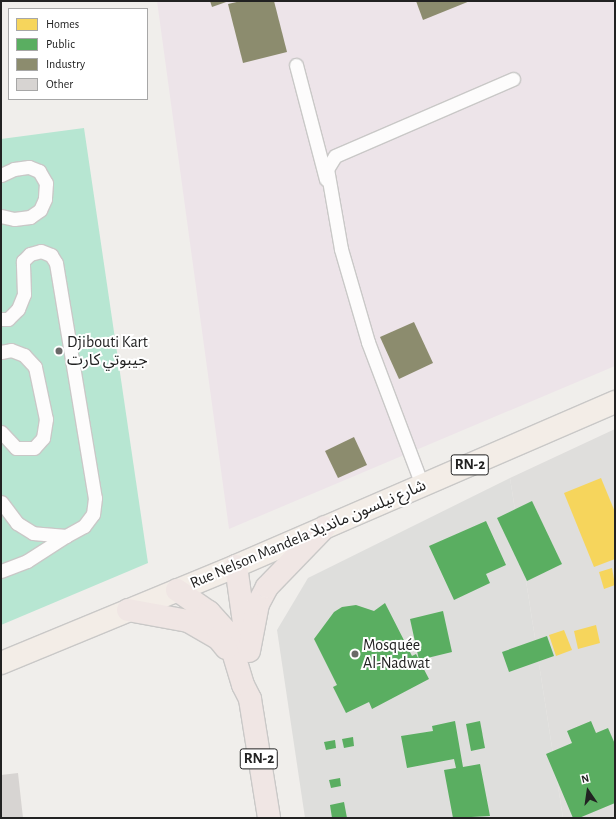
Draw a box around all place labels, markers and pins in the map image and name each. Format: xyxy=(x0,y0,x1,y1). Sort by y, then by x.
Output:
place label: Djibouti Kart جيبوتي كارت xyxy=(67,332,148,370)
marker: Djibouti Kart جيبوتي كارت xyxy=(54,346,64,356)
place label: Mosquée Al-Nadwat xyxy=(363,635,430,673)
marker: Mosquée Al-Nadwat xyxy=(350,649,360,659)

